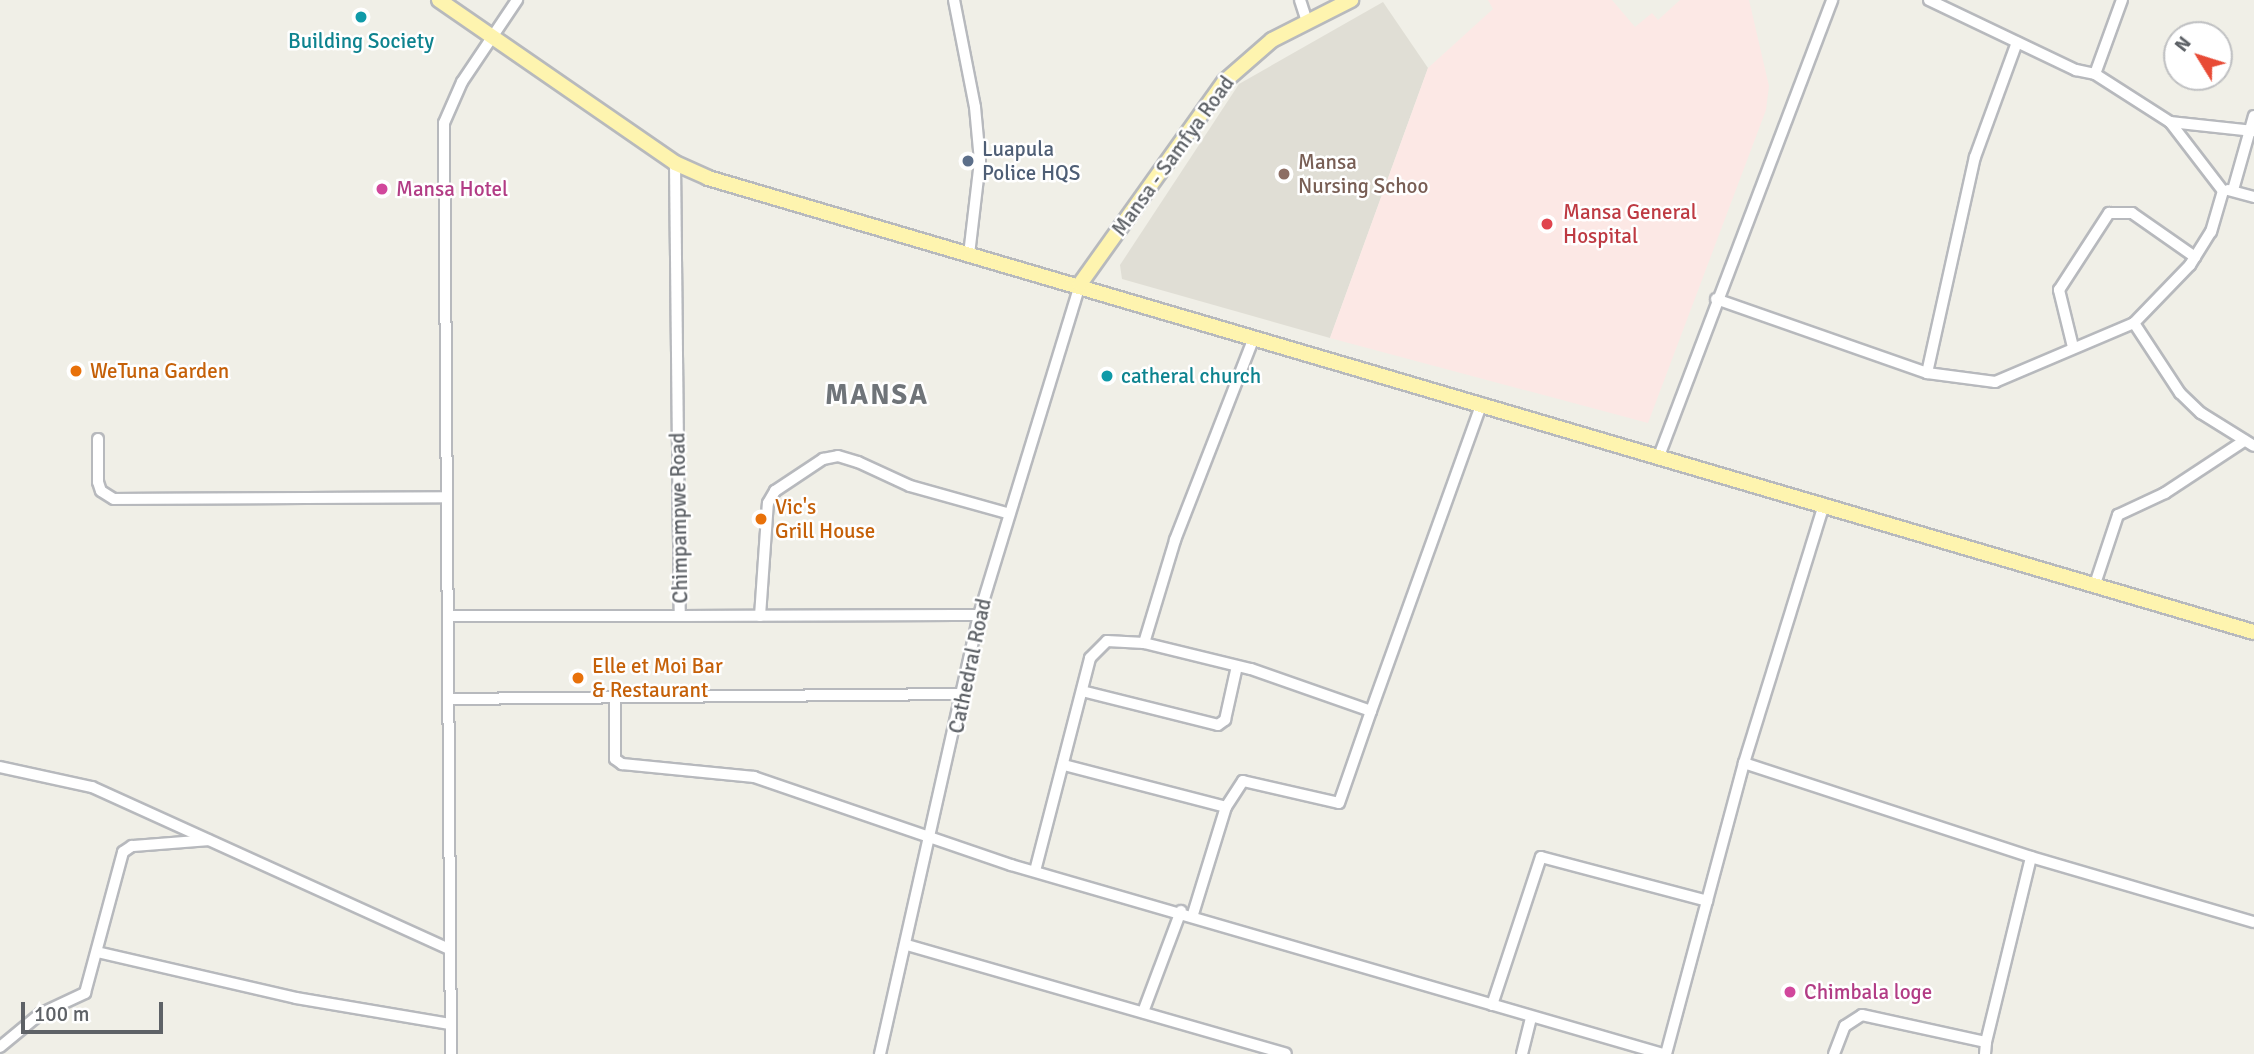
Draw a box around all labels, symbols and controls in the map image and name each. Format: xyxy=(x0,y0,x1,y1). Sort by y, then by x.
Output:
marker: Building Society xyxy=(353,9,369,25)
north arrow xyxy=(2163,21,2233,91)
place label: Building Society xyxy=(288,28,434,54)
text: N xyxy=(2170,32,2197,57)
street label: Mansa - Samfya Road xyxy=(1106,71,1240,241)
place label: Luapula Police HQS xyxy=(982,136,1080,186)
place label: Mansa Nursing Schoo xyxy=(1298,149,1428,199)
marker: Luapula Police HQS xyxy=(960,153,976,169)
marker: Mansa Nursing Schoo xyxy=(1276,166,1292,182)
place label: Mansa Hotel xyxy=(396,176,508,202)
marker: Mansa Hotel xyxy=(374,181,390,197)
place label: Mansa General Hospital xyxy=(1563,199,1697,249)
marker: Mansa General Hospital xyxy=(1537,214,1557,234)
place label: WeTuna Garden xyxy=(90,358,229,384)
marker: WeTuna Garden xyxy=(68,363,84,379)
place label: catheral church xyxy=(1121,363,1261,389)
marker: catheral church xyxy=(1099,368,1115,384)
district label: MANSA xyxy=(826,378,928,412)
street label: Chimpampwe Road xyxy=(665,432,693,604)
place label: Vic's Grill House xyxy=(775,494,875,544)
marker: Vic's Grill House xyxy=(753,511,769,527)
street label: Cathedral Road xyxy=(943,596,997,736)
place label: Elle et Moi Bar & Restaurant xyxy=(592,653,723,703)
marker: Elle et Moi Bar & Restaurant xyxy=(570,670,586,686)
place label: Chimbala loge xyxy=(1804,979,1932,1005)
marker: Chimbala loge xyxy=(1782,984,1798,1000)
scale bar xyxy=(24,988,166,1032)
text: 100 m xyxy=(34,1001,89,1027)

